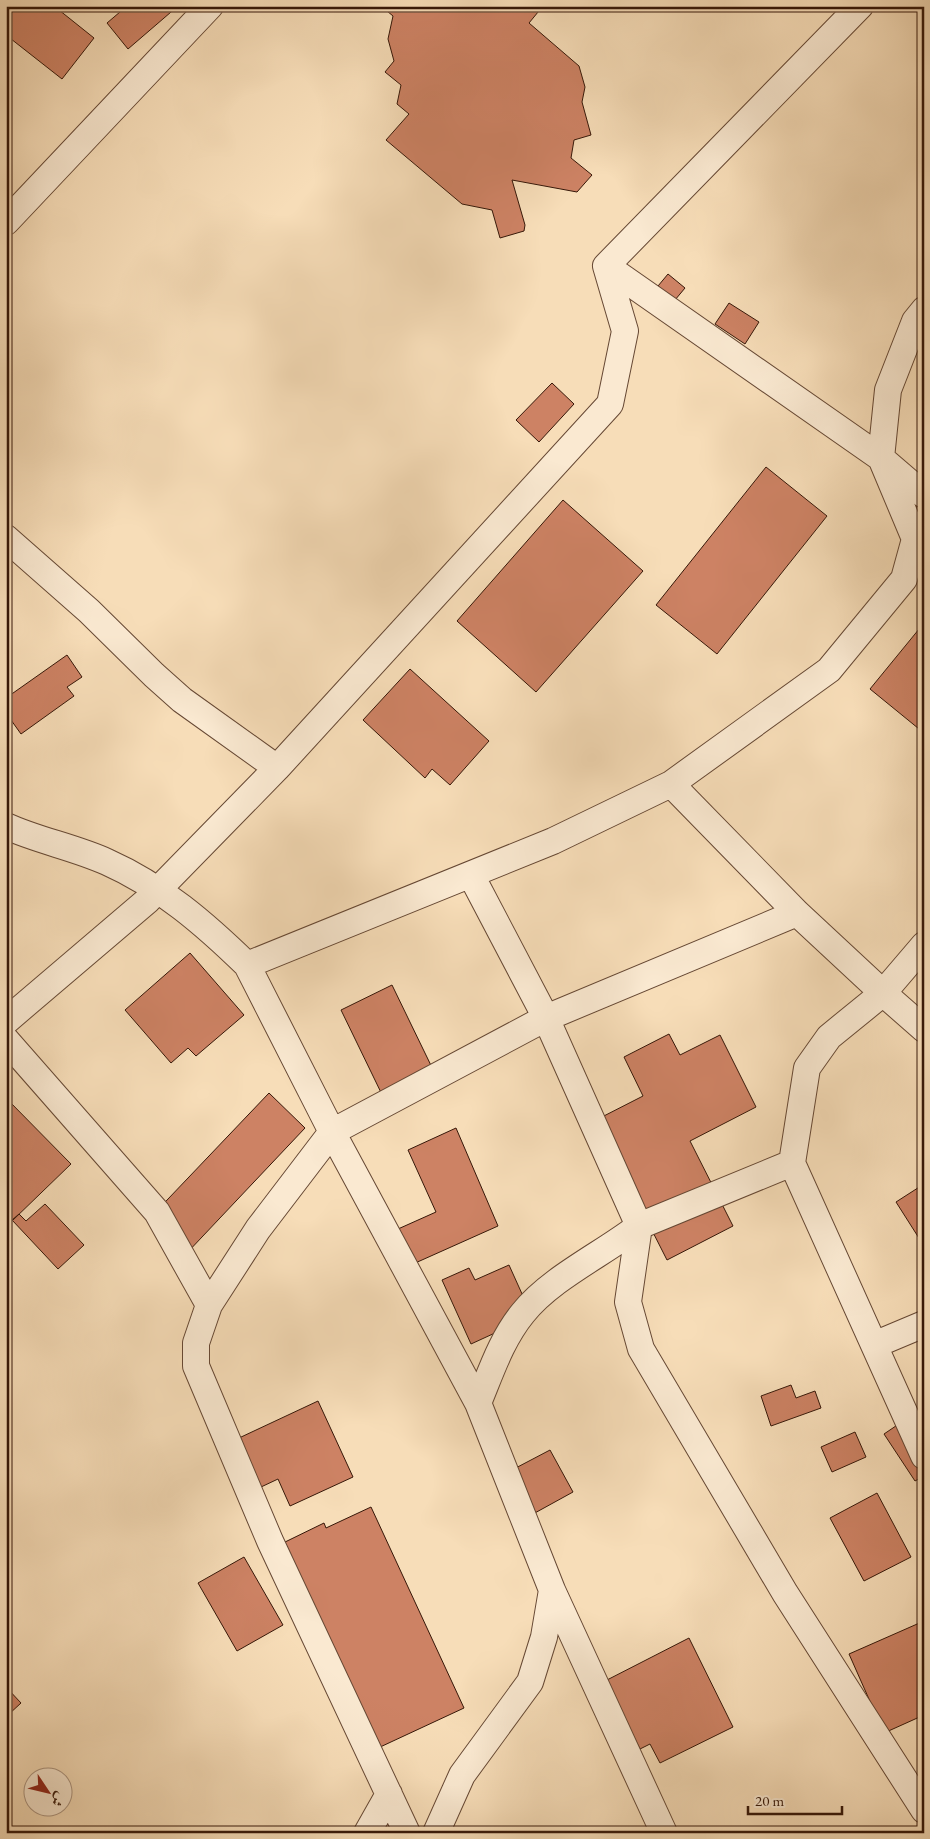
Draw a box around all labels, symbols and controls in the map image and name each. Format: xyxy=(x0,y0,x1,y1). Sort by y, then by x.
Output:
north arrow xyxy=(22,1766,72,1816)
scale bar xyxy=(748,1784,841,1816)
text: ش xyxy=(47,1789,70,1810)
text: 20 m xyxy=(755,1791,784,1810)

